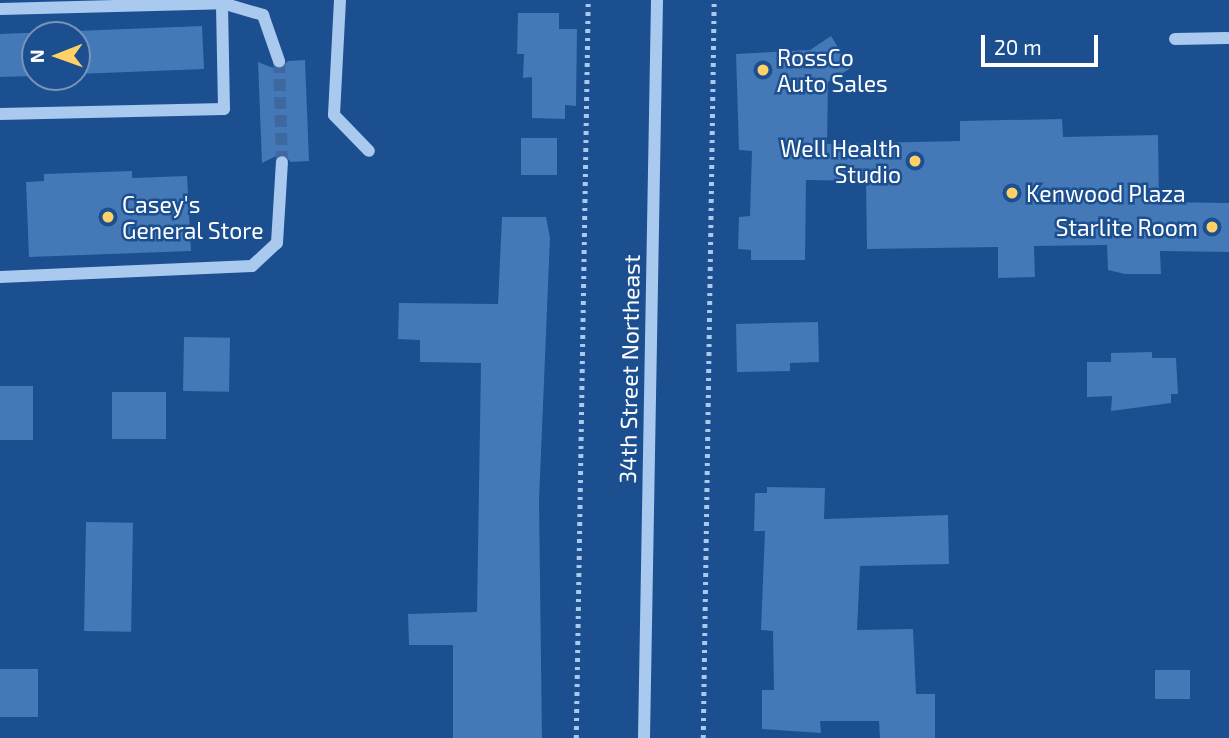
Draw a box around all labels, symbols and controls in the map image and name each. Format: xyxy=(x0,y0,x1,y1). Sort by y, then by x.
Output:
north arrow xyxy=(21,21,91,91)
scale bar xyxy=(984,21,1101,65)
text: 20 m xyxy=(994,34,1042,59)
place label: RossCo Auto Sales xyxy=(777,43,888,97)
text: N xyxy=(25,49,48,63)
marker: RossCo Auto Sales xyxy=(755,62,771,78)
place label: Well Health Studio xyxy=(779,134,901,188)
marker: Well Health Studio xyxy=(907,153,923,169)
place label: Kenwood Plaza xyxy=(1026,179,1186,207)
marker: Kenwood Plaza xyxy=(1004,185,1020,201)
place label: Casey's General Store xyxy=(122,190,264,244)
marker: Casey's General Store xyxy=(100,209,116,225)
place label: Starlite Room xyxy=(1055,213,1198,241)
marker: Starlite Room xyxy=(1204,219,1220,235)
street label: 34th Street Northeast xyxy=(613,254,645,484)

